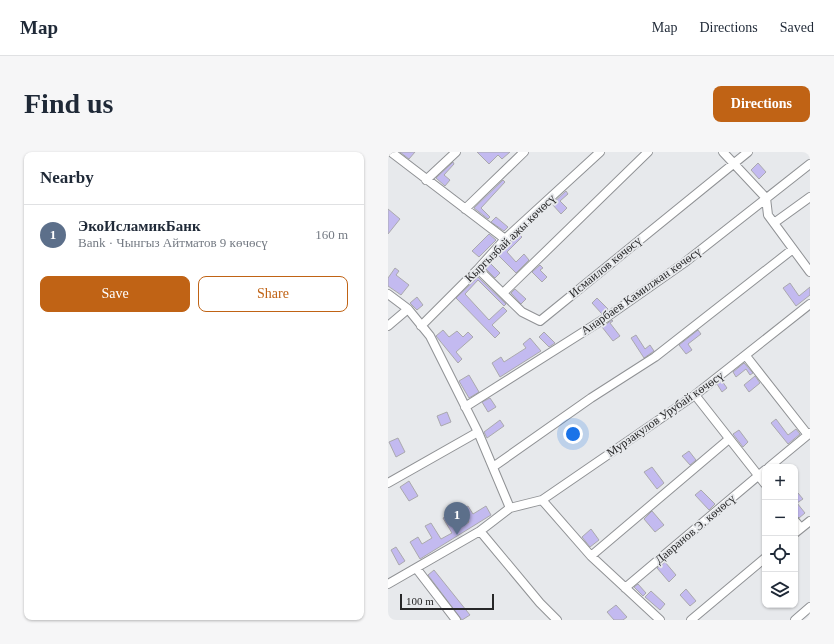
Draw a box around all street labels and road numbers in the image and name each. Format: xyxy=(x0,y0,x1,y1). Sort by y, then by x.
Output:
street label: Кыргызбай ажы көчөсү xyxy=(462,191,558,285)
street label: Исмаилов көчөсү xyxy=(566,234,644,300)
street label: Анарбаев Камилжан көчөсү xyxy=(578,244,704,338)
street label: Мурзакулов Урубай көчөсү xyxy=(604,368,726,460)
street label: Давранов Э. көчөсү xyxy=(652,491,738,567)

